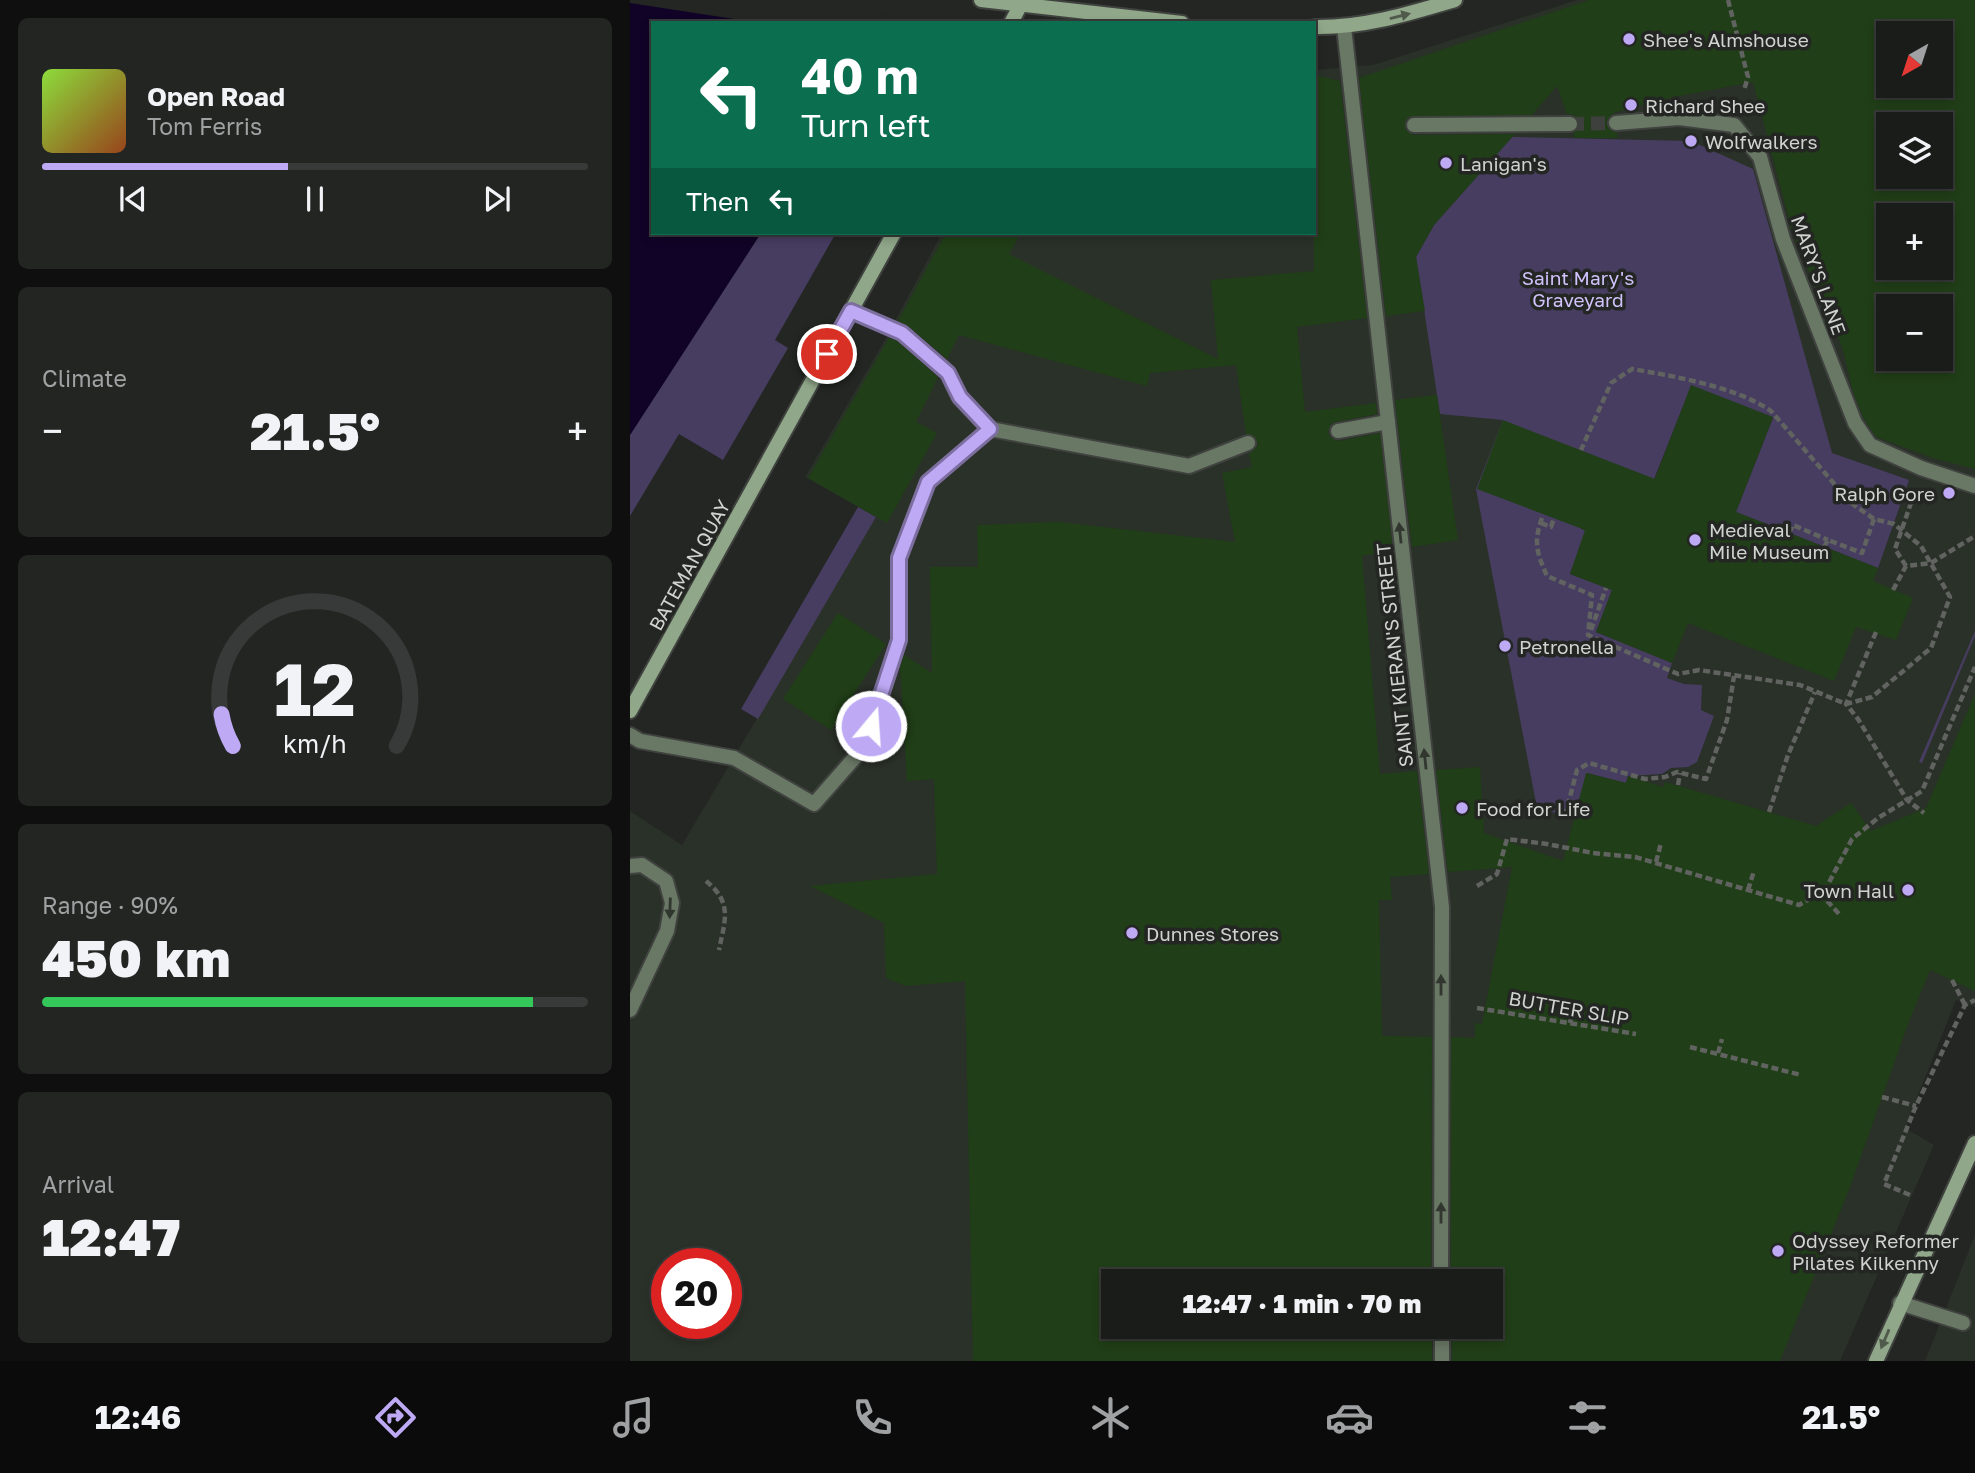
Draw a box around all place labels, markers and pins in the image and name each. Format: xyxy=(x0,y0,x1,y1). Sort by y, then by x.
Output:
place label: Shee's Almshouse xyxy=(1643,28,1809,51)
marker: Shee's Almshouse xyxy=(1621,31,1637,47)
place label: Richard Shee xyxy=(1645,94,1765,117)
marker: Richard Shee xyxy=(1623,97,1639,113)
place label: Wolfwalkers xyxy=(1705,130,1818,153)
marker: Wolfwalkers xyxy=(1683,133,1699,149)
place label: Lanigan's xyxy=(1460,152,1547,175)
marker: Lanigan's xyxy=(1438,155,1454,171)
pin xyxy=(797,324,857,384)
place label: Ralph Gore xyxy=(1834,482,1935,505)
marker: Ralph Gore xyxy=(1941,485,1957,501)
place label: Medieval Mile Museum xyxy=(1709,518,1829,563)
marker: Medieval Mile Museum xyxy=(1687,532,1703,548)
place label: Petronella xyxy=(1519,635,1614,658)
marker: Petronella xyxy=(1497,638,1513,654)
place label: Food for Life xyxy=(1476,797,1590,820)
marker: Food for Life xyxy=(1454,800,1470,816)
place label: Town Hall xyxy=(1804,879,1894,902)
marker: Town Hall xyxy=(1900,882,1916,898)
place label: Dunnes Stores xyxy=(1146,922,1279,945)
marker: Dunnes Stores xyxy=(1124,925,1140,941)
place label: Odyssey Reformer Pilates Kilkenny xyxy=(1792,1229,1960,1274)
marker: Odyssey Reformer Pilates Kilkenny xyxy=(1770,1243,1786,1259)

